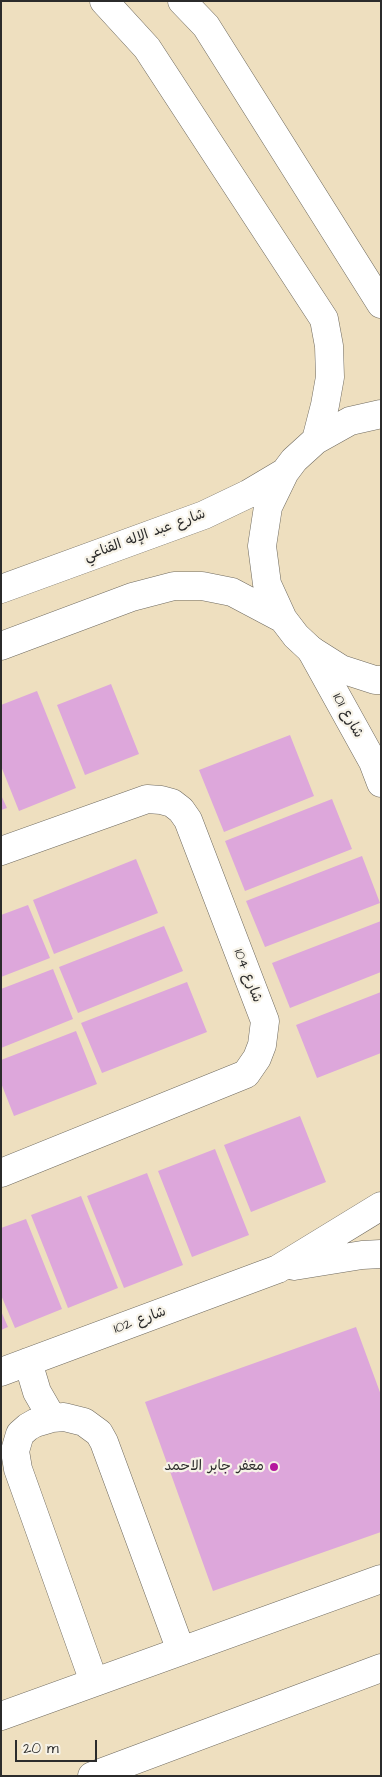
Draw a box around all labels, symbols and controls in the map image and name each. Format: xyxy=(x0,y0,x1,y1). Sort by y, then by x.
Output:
street label: شارع عبد الإله القناعي xyxy=(82,506,208,566)
street label: شارع 101 xyxy=(328,691,366,741)
street label: شارع 104 xyxy=(229,947,265,1005)
street label: شارع 102 xyxy=(112,1304,168,1338)
place label: مغفر جابر الاحمد xyxy=(164,1459,264,1475)
marker: مغفر جابر الاحمد xyxy=(268,1461,280,1473)
scale bar xyxy=(18,1730,100,1762)
text: 20 m xyxy=(23,1738,59,1759)

